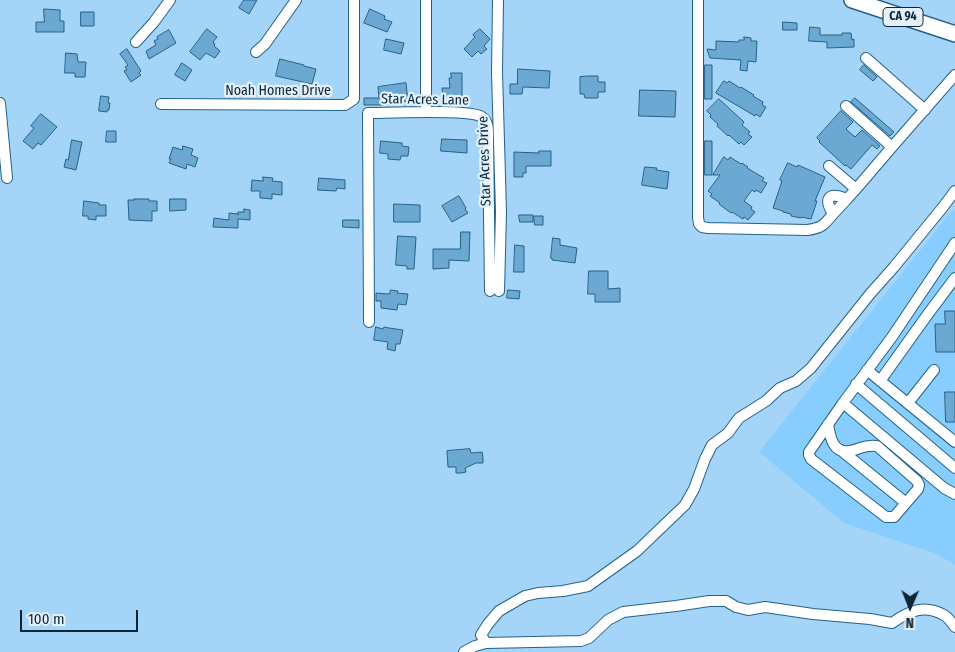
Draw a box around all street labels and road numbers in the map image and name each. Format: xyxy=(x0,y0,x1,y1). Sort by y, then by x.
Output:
road number: CA 94 xyxy=(883,8,923,26)
street label: Noah Homes Drive xyxy=(225,83,331,99)
street label: Star Acres Lane xyxy=(381,91,469,109)
street label: Star Acres Drive xyxy=(475,116,495,206)

